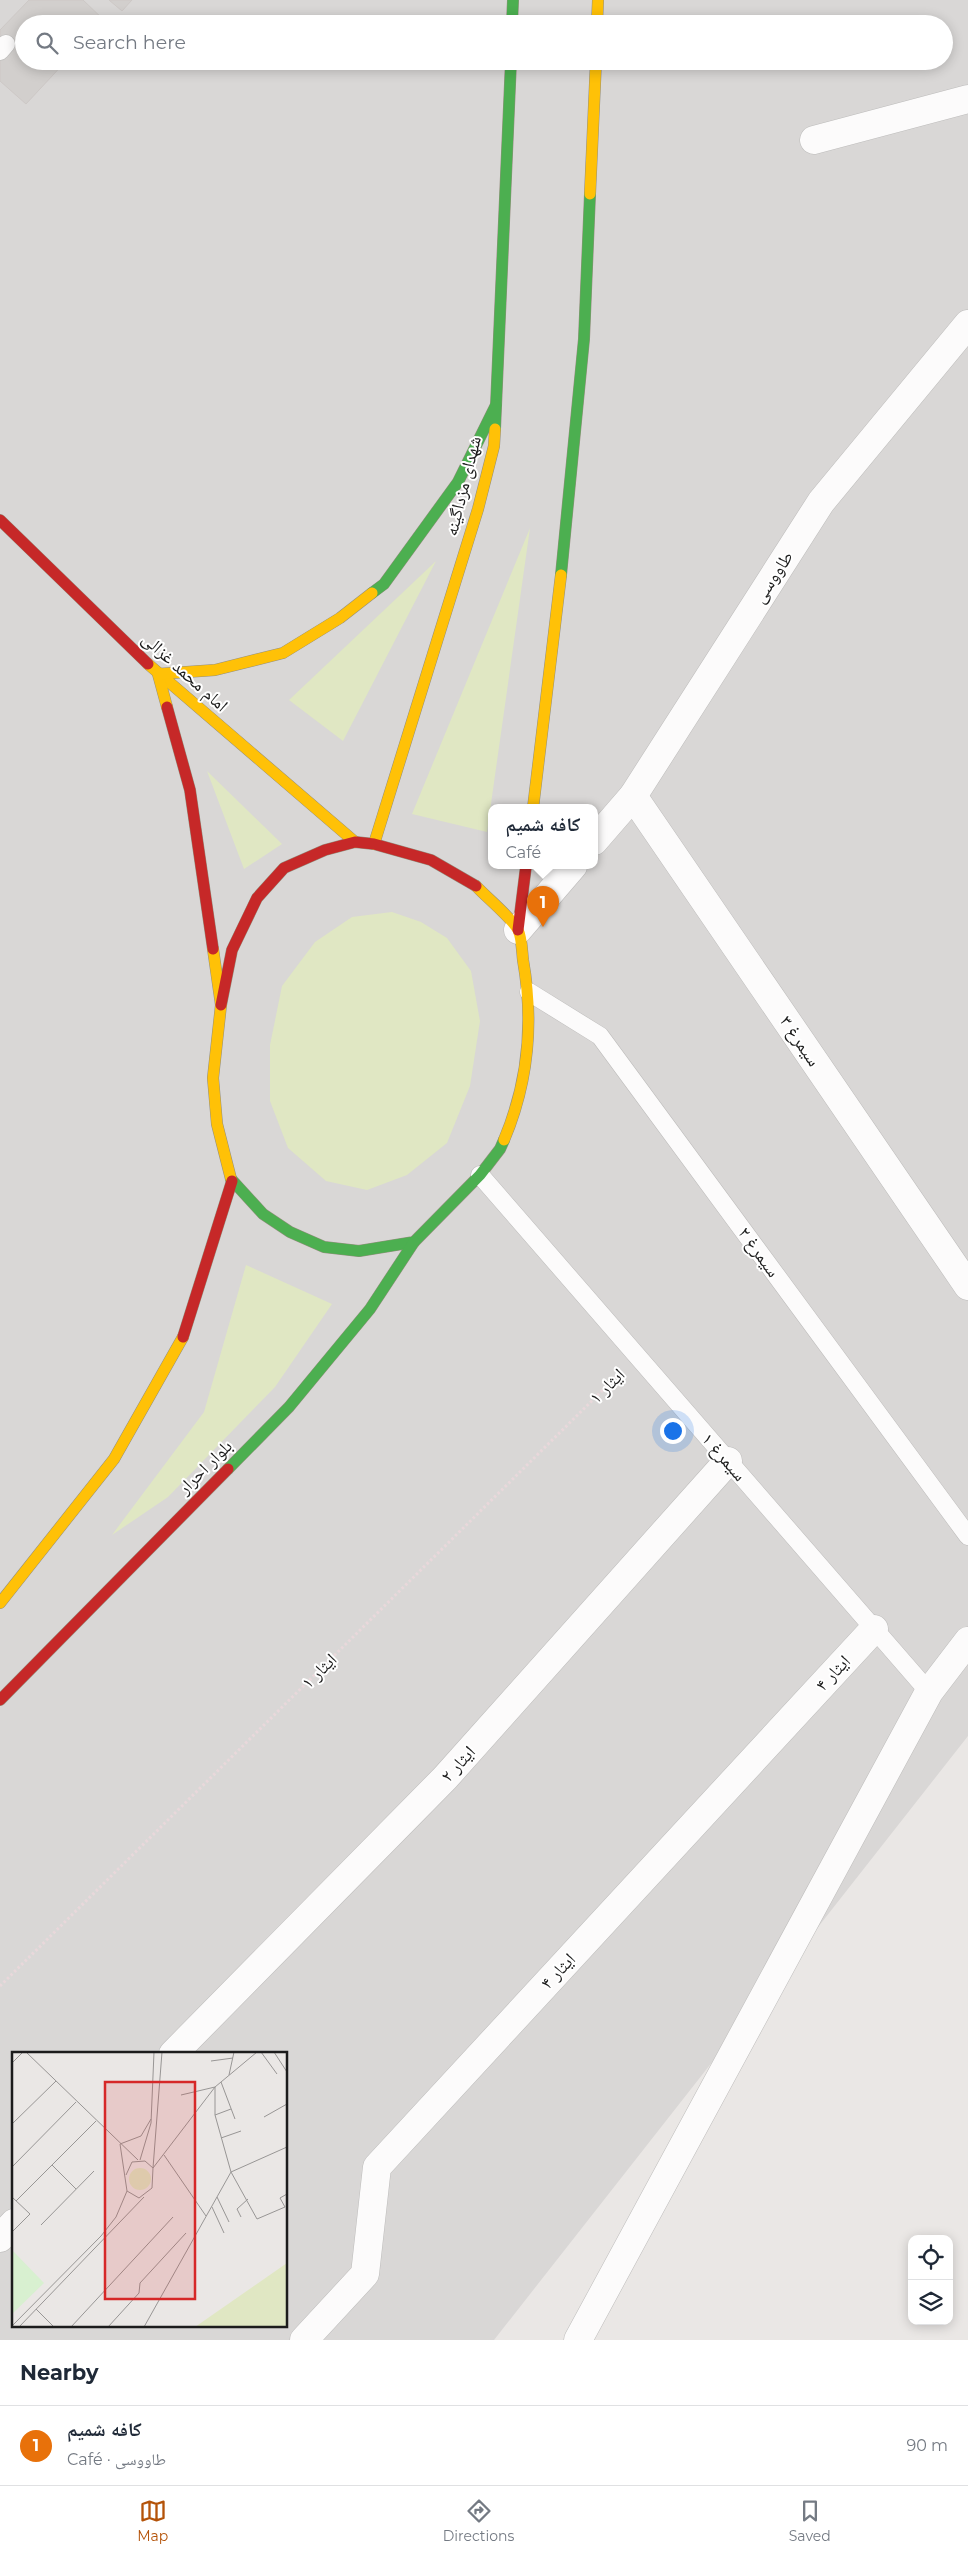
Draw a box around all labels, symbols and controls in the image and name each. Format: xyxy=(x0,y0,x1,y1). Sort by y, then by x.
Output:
search box xyxy=(15,15,953,70)
icon: search xyxy=(33,29,61,57)
text: Search here xyxy=(73,31,186,54)
street label: شهدای مزداگینه xyxy=(440,434,486,538)
street label: طاووسی xyxy=(748,547,798,607)
street label: امام محمد غزالی xyxy=(137,628,233,717)
popup xyxy=(488,804,598,869)
text: کافه شمیم xyxy=(506,813,580,836)
text: Café xyxy=(506,843,541,862)
pin: 1 xyxy=(527,886,559,927)
street label: سیمرغ ۳ xyxy=(775,1011,825,1071)
street label: سیمرغ ۲ xyxy=(733,1223,785,1281)
street label: ایثار ۱ xyxy=(585,1364,629,1408)
your location xyxy=(660,1418,686,1444)
street label: سیمرغ ۱ xyxy=(697,1428,751,1486)
street label: بلوار احرار xyxy=(172,1435,237,1500)
street label: ایثار ۱ xyxy=(297,1649,341,1693)
street label: ایثار ۴ xyxy=(811,1650,855,1696)
street label: ایثار ۲ xyxy=(436,1741,480,1787)
street label: ایثار ۴ xyxy=(536,1948,580,1994)
inset map xyxy=(12,2052,288,2328)
map controls xyxy=(908,2235,953,2325)
button: locate xyxy=(908,2235,953,2280)
button: layers xyxy=(908,2280,953,2325)
text: Nearby xyxy=(20,2360,99,2385)
text: کافه شمیم xyxy=(67,2418,142,2441)
text: 1 xyxy=(33,2436,39,2455)
text: 90 m xyxy=(906,2436,948,2455)
text: Café · طاووسی xyxy=(67,2450,166,2469)
tab: Map xyxy=(137,2497,168,2545)
tab: Directions xyxy=(443,2497,514,2545)
tab: Saved xyxy=(789,2497,831,2545)

